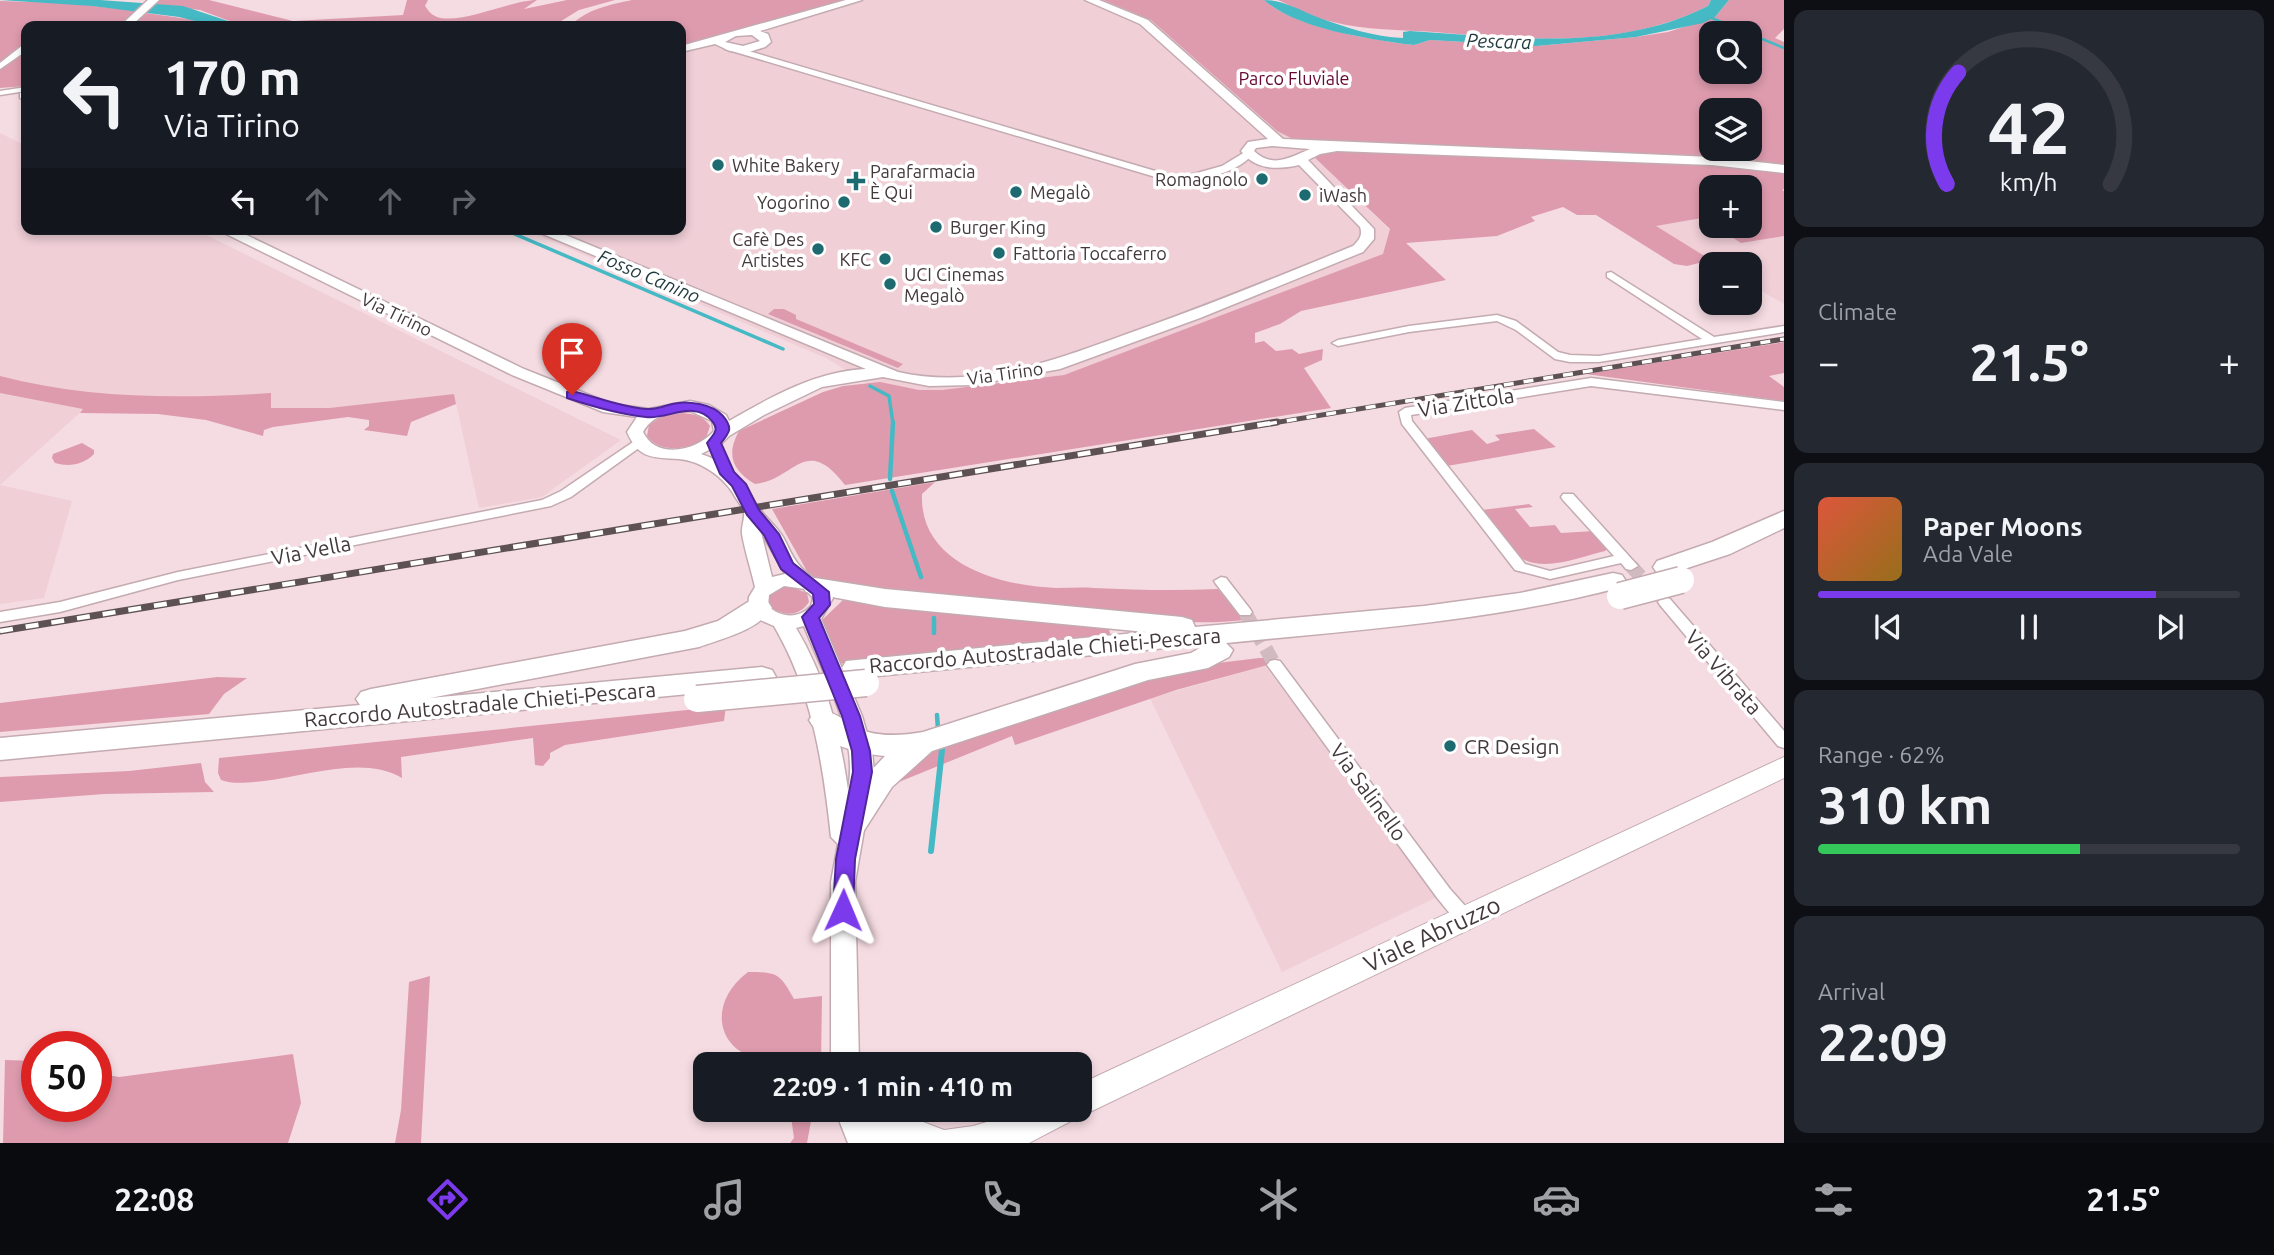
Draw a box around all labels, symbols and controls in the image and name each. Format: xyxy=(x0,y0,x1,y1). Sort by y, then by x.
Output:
map controls xyxy=(1699,21,1762,315)
button: search xyxy=(1699,21,1762,84)
water label: Pescara xyxy=(1466,29,1532,53)
icon: left xyxy=(49,49,140,140)
text: 170 m xyxy=(164,49,301,104)
park label: Parco Fluviale xyxy=(1238,68,1350,88)
text: 42 xyxy=(1988,87,2070,169)
button: layers xyxy=(1699,98,1762,161)
text: Via Tirino xyxy=(164,107,300,143)
place label: White Bakery xyxy=(732,155,840,175)
marker: White Bakery xyxy=(710,157,726,173)
place label: Parafarmacia È Qui xyxy=(870,161,976,203)
text: km/h xyxy=(2000,168,2058,196)
place label: Romagnolo xyxy=(1155,169,1248,189)
marker: Romagnolo xyxy=(1254,171,1270,187)
marker: Parafarmacia È Qui xyxy=(848,173,864,189)
button: + xyxy=(1699,175,1762,238)
icon: left xyxy=(225,182,263,220)
icon: ahead xyxy=(298,182,336,220)
icon: ahead xyxy=(371,182,409,220)
icon: right xyxy=(444,182,482,220)
place label: Megalò xyxy=(1030,182,1090,202)
marker: Megalò xyxy=(1008,184,1024,200)
place label: iWash xyxy=(1319,185,1367,205)
marker: iWash xyxy=(1297,187,1313,203)
place label: Yogorino xyxy=(757,192,830,212)
marker: Yogorino xyxy=(836,194,852,210)
place label: Burger King xyxy=(950,217,1046,237)
marker: Burger King xyxy=(928,219,944,235)
place label: Cafè Des Artistes xyxy=(732,229,804,270)
marker: Cafè Des Artistes xyxy=(810,241,826,257)
place label: Fattoria Toccaferro xyxy=(1013,243,1167,263)
water label: Fosso Canino xyxy=(595,245,703,307)
marker: Fattoria Toccaferro xyxy=(991,245,1007,261)
place label: KFC xyxy=(840,249,871,269)
marker: KFC xyxy=(877,251,893,267)
button: − xyxy=(1699,252,1762,315)
place label: UCI Cinemas Megalò xyxy=(904,264,1004,305)
marker: UCI Cinemas Megalò xyxy=(882,276,898,292)
street label: Via Tirino xyxy=(358,288,436,340)
text: Climate xyxy=(1818,299,1897,324)
pin xyxy=(542,323,602,395)
text: 21.5° xyxy=(1969,333,2089,391)
icon: arrive xyxy=(553,334,591,372)
text: − xyxy=(1818,341,1839,383)
text: + xyxy=(2219,341,2240,383)
street label: Via Tirino xyxy=(966,358,1044,388)
street label: Via Zittola xyxy=(1416,383,1516,421)
text: Paper Moons xyxy=(1923,512,2082,541)
street label: Via Vella xyxy=(269,531,353,569)
text: Ada Vale xyxy=(1923,541,2013,566)
icon: previous xyxy=(1869,608,1907,646)
icon: pause xyxy=(2010,608,2048,646)
icon: next xyxy=(2151,608,2189,646)
street label: Raccordo Autostradale Chieti-Pescara xyxy=(868,623,1222,677)
street label: Via Vibrata xyxy=(1681,625,1767,719)
street label: Raccordo Autostradale Chieti-Pescara xyxy=(303,677,657,731)
place label: CR Design xyxy=(1464,734,1560,758)
marker: CR Design xyxy=(1442,738,1458,754)
street label: Via Salinello xyxy=(1326,739,1412,845)
text: Range · 62% xyxy=(1818,742,1945,767)
text: 310 km xyxy=(1818,776,1992,834)
position arrow xyxy=(806,873,880,947)
street label: Viale Abruzzo xyxy=(1359,891,1505,977)
text: Arrival xyxy=(1818,979,1885,1004)
text: 22:09 xyxy=(1818,1013,1948,1071)
speed limit sign: 50 xyxy=(21,1031,112,1122)
text: 22:09 · 1 min · 410 m xyxy=(772,1072,1013,1101)
icon: directions xyxy=(423,1175,472,1224)
icon: music xyxy=(700,1175,749,1224)
icon: phone xyxy=(977,1175,1026,1224)
icon: climate xyxy=(1254,1175,1303,1224)
icon: car xyxy=(1532,1175,1581,1224)
icon: filters xyxy=(1809,1175,1858,1224)
text: 22:08 xyxy=(114,1181,194,1217)
text: 21.5° xyxy=(2086,1181,2160,1217)

